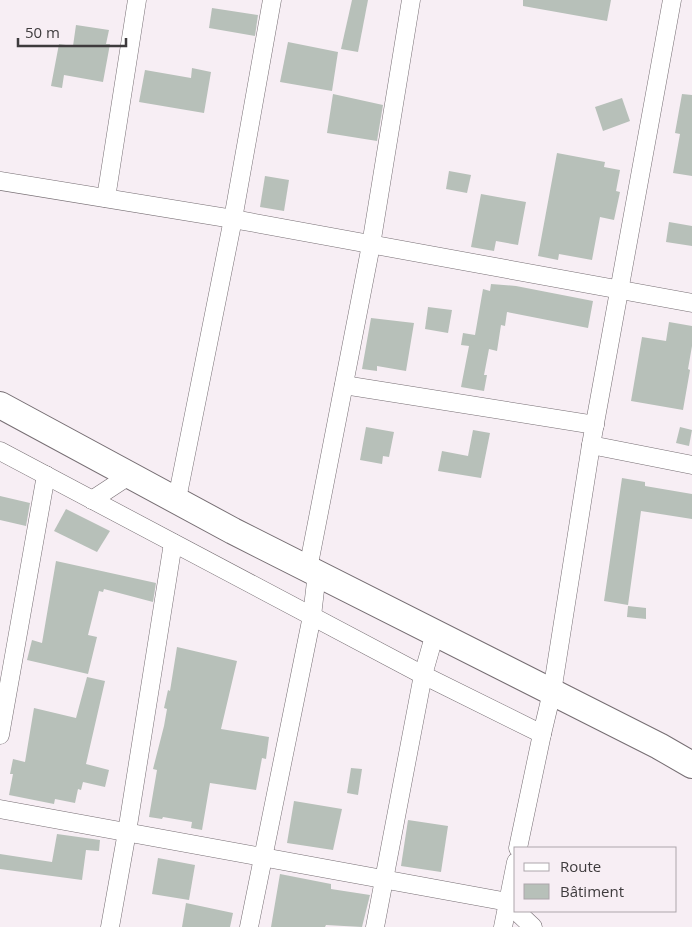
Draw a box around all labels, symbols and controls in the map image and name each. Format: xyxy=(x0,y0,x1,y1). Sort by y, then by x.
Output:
scale bar xyxy=(18,15,125,47)
text: 50 m xyxy=(25,22,60,42)
legend xyxy=(514,847,677,912)
text: Route xyxy=(560,856,601,876)
text: Bâtiment xyxy=(560,881,624,901)

